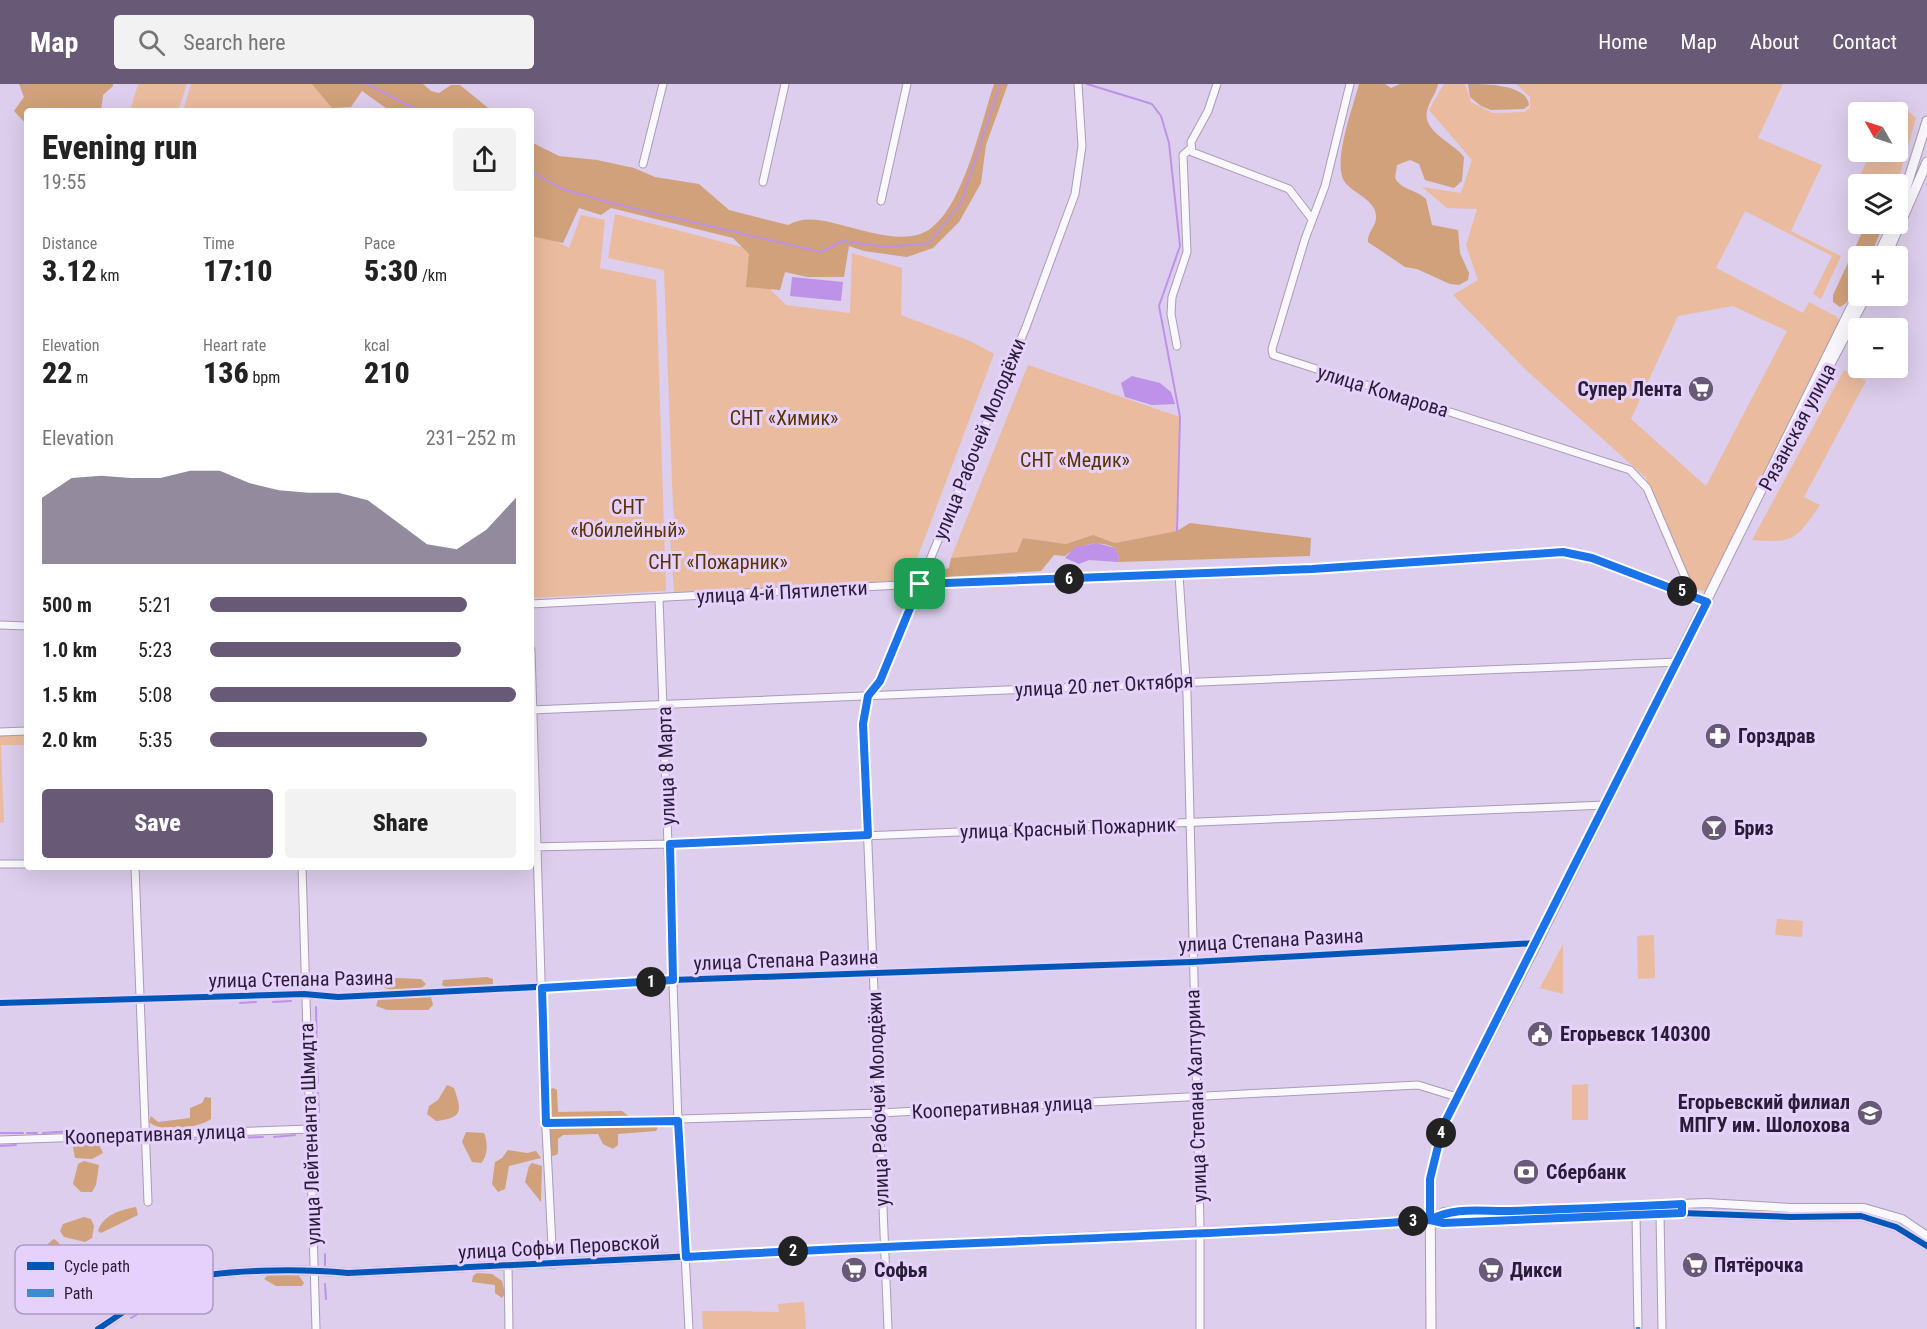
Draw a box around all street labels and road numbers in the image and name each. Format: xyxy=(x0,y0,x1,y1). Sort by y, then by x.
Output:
street label: улица Рабочей Молодёжи xyxy=(928,335,1030,543)
street label: Рязанская улица xyxy=(1753,359,1841,495)
street label: улица Комарова xyxy=(1314,360,1452,422)
street label: улица 4-й Пятилетки xyxy=(696,576,868,608)
street label: улица 20 лет Октября xyxy=(1014,668,1194,702)
street label: улица 8 Марта xyxy=(652,706,680,826)
street label: улица Красный Пожарник xyxy=(960,812,1177,844)
street label: улица Степана Разина xyxy=(1178,923,1364,957)
street label: улица Степана Разина xyxy=(693,945,879,975)
street label: улица Степана Разина xyxy=(208,965,394,993)
street label: улица Степана Халтурина xyxy=(1180,989,1212,1203)
street label: улица Рабочей Молодёжи xyxy=(862,991,894,1207)
street label: улица Лейтенанта Шмидта xyxy=(294,1023,326,1245)
street label: Кооперативная улица xyxy=(911,1090,1093,1124)
street label: Кооперативная улица xyxy=(64,1119,246,1149)
street label: улица Софьи Перовской xyxy=(458,1230,660,1264)

